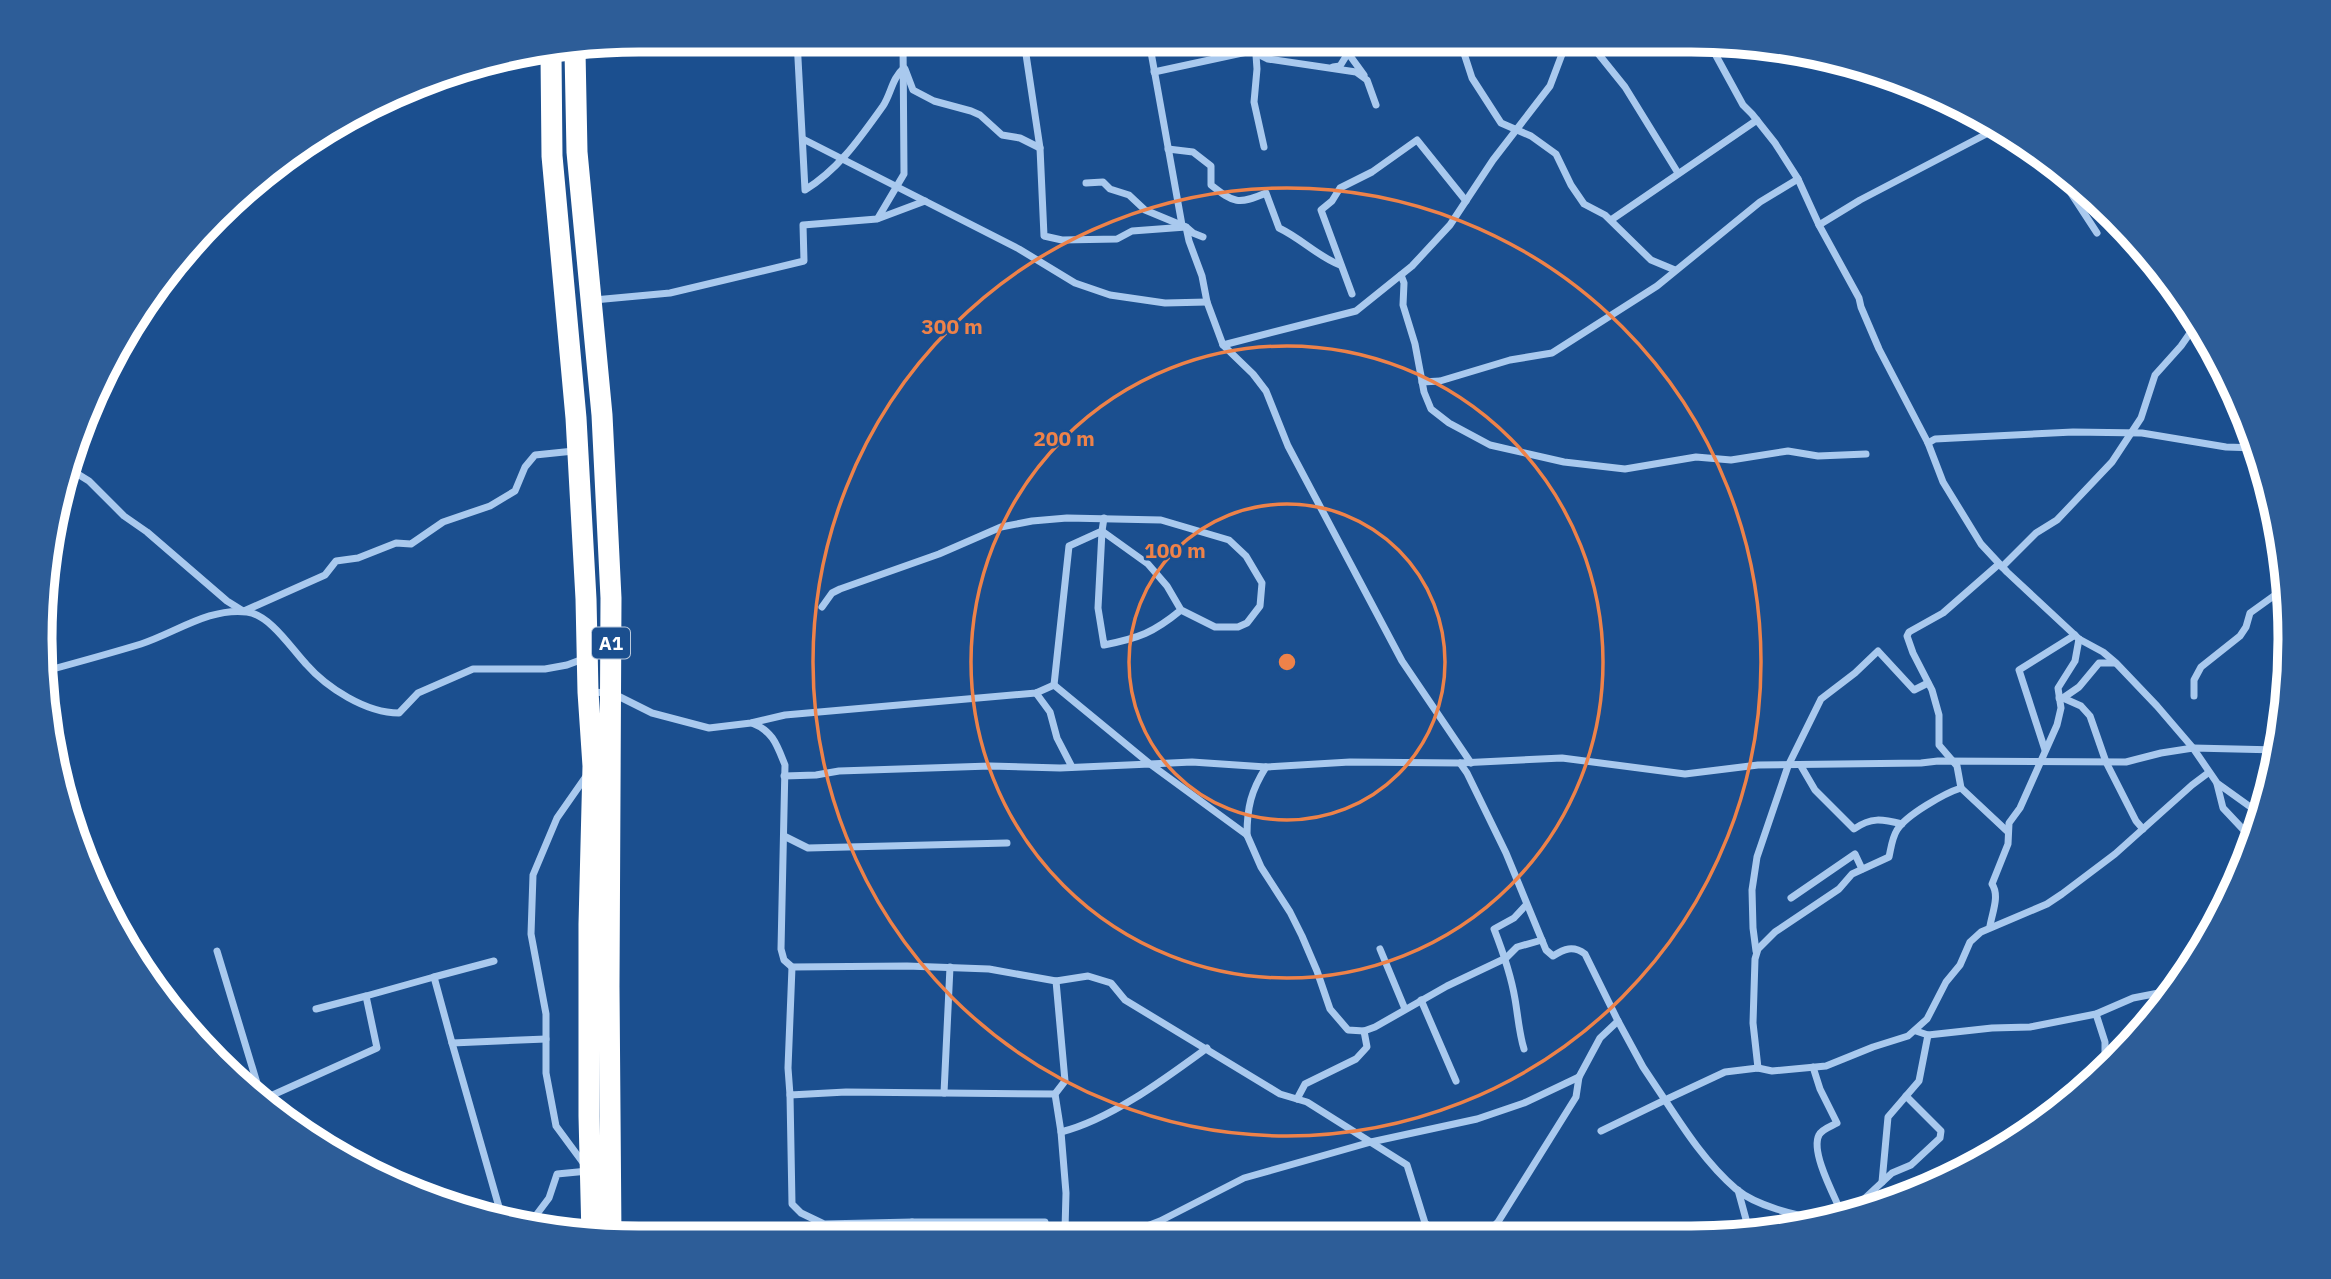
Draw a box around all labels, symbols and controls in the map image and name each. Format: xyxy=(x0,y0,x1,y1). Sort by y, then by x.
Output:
text: 300 m xyxy=(921,312,983,340)
text: 200 m xyxy=(1033,424,1095,452)
text: 100 m xyxy=(1144,536,1206,564)
road number: A1 xyxy=(592,628,630,658)
centre of rings xyxy=(1275,650,1299,674)

